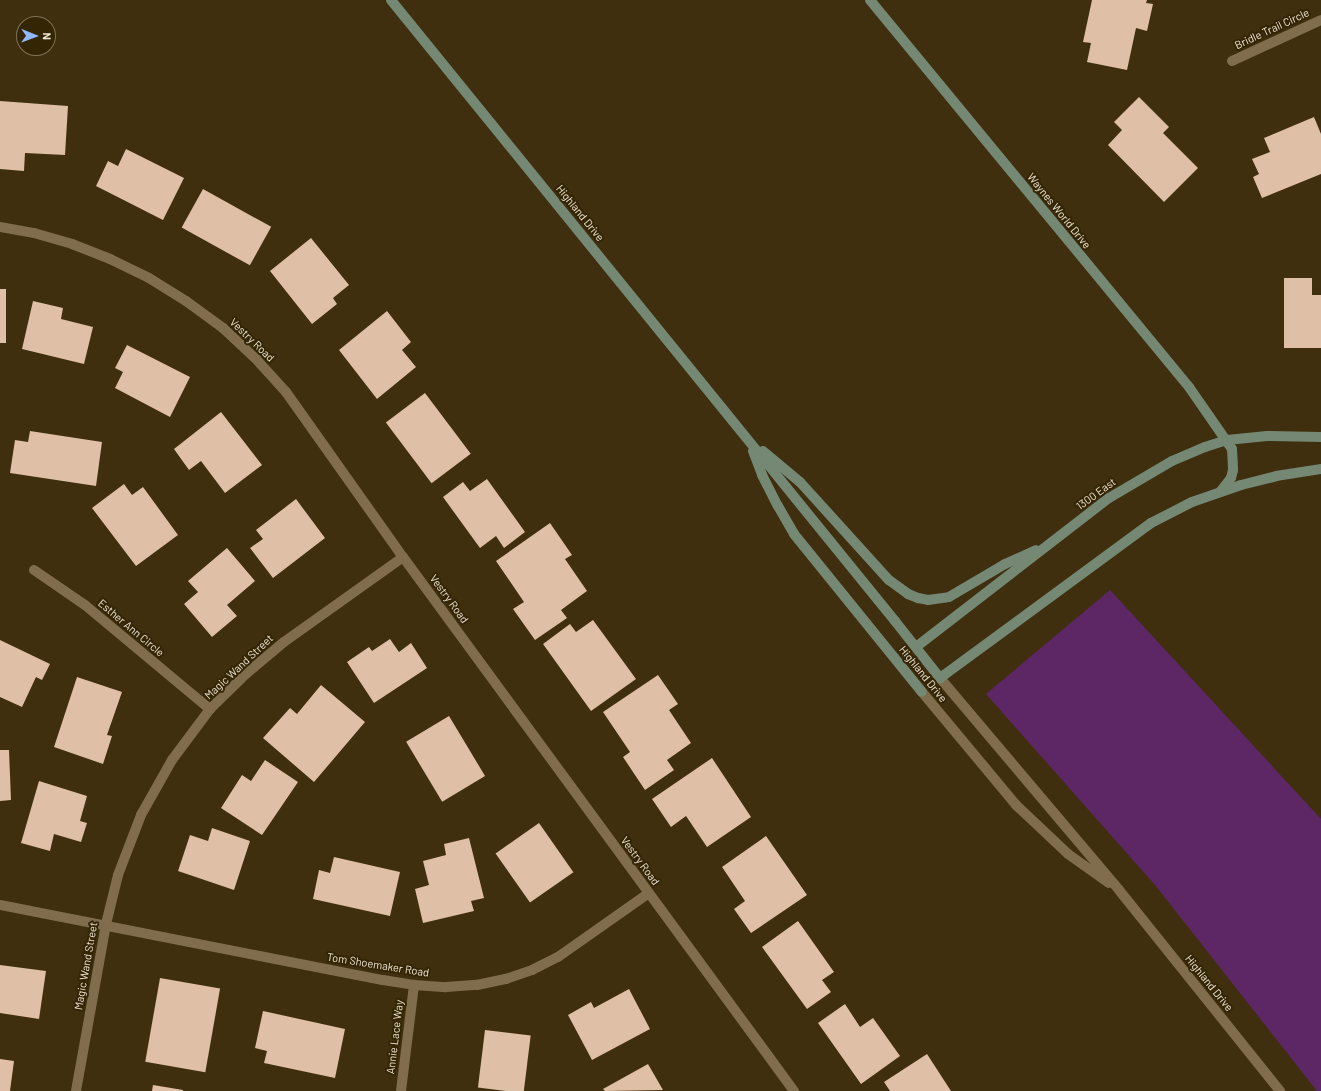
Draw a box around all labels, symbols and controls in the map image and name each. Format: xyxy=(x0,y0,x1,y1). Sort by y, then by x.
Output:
street label: Bridle Trail Circle xyxy=(1233,6,1311,52)
north arrow xyxy=(16,16,56,56)
text: N xyxy=(41,32,54,40)
street label: Waynes World Drive xyxy=(1025,171,1093,251)
street label: Highland Drive xyxy=(553,182,607,244)
street label: Vestry Road xyxy=(227,315,277,365)
street label: 1300 East xyxy=(1074,475,1118,513)
street label: Vestry Road xyxy=(427,572,471,626)
street label: Esther Ann Circle xyxy=(95,597,167,659)
street label: Magic Wand Street xyxy=(202,632,276,702)
street label: Highland Drive xyxy=(896,643,950,705)
street label: Vestry Road xyxy=(618,834,662,888)
street label: Magic Wand Street xyxy=(72,921,100,1011)
street label: Tom Shoemaker Road xyxy=(326,950,430,980)
street label: Highland Drive xyxy=(1182,952,1236,1014)
street label: Annie Lace Way xyxy=(384,999,406,1075)

